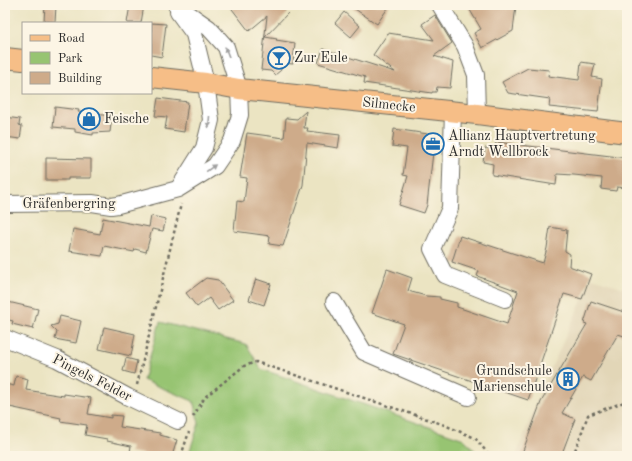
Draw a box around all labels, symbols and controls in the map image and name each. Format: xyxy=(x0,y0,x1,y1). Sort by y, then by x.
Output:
legend xyxy=(22,22,152,94)
text: Road xyxy=(58,33,85,45)
one-way arrow xyxy=(224,45,230,57)
bar icon: Zur Eule xyxy=(266,45,292,71)
place label: Zur Eule xyxy=(294,51,348,65)
text: Park xyxy=(58,53,83,65)
text: Building xyxy=(58,73,102,85)
street label: Silmecke xyxy=(362,95,416,115)
shop icon: Feische xyxy=(76,106,102,132)
place label: Feische xyxy=(104,112,149,126)
one-way arrow xyxy=(206,116,213,128)
place label: Allianz Hauptvertretung Arndt Wellbrock xyxy=(448,129,596,159)
office icon: Allianz Hauptvertretung Arndt Wellbrock xyxy=(420,131,446,157)
one-way arrow xyxy=(205,164,216,172)
street label: Gräfenbergring xyxy=(23,197,116,211)
street label: Pingels Felder xyxy=(50,352,134,404)
place label: Grundschule Marienschule xyxy=(472,364,552,394)
building icon: Grundschule Marienschule xyxy=(555,366,581,392)

